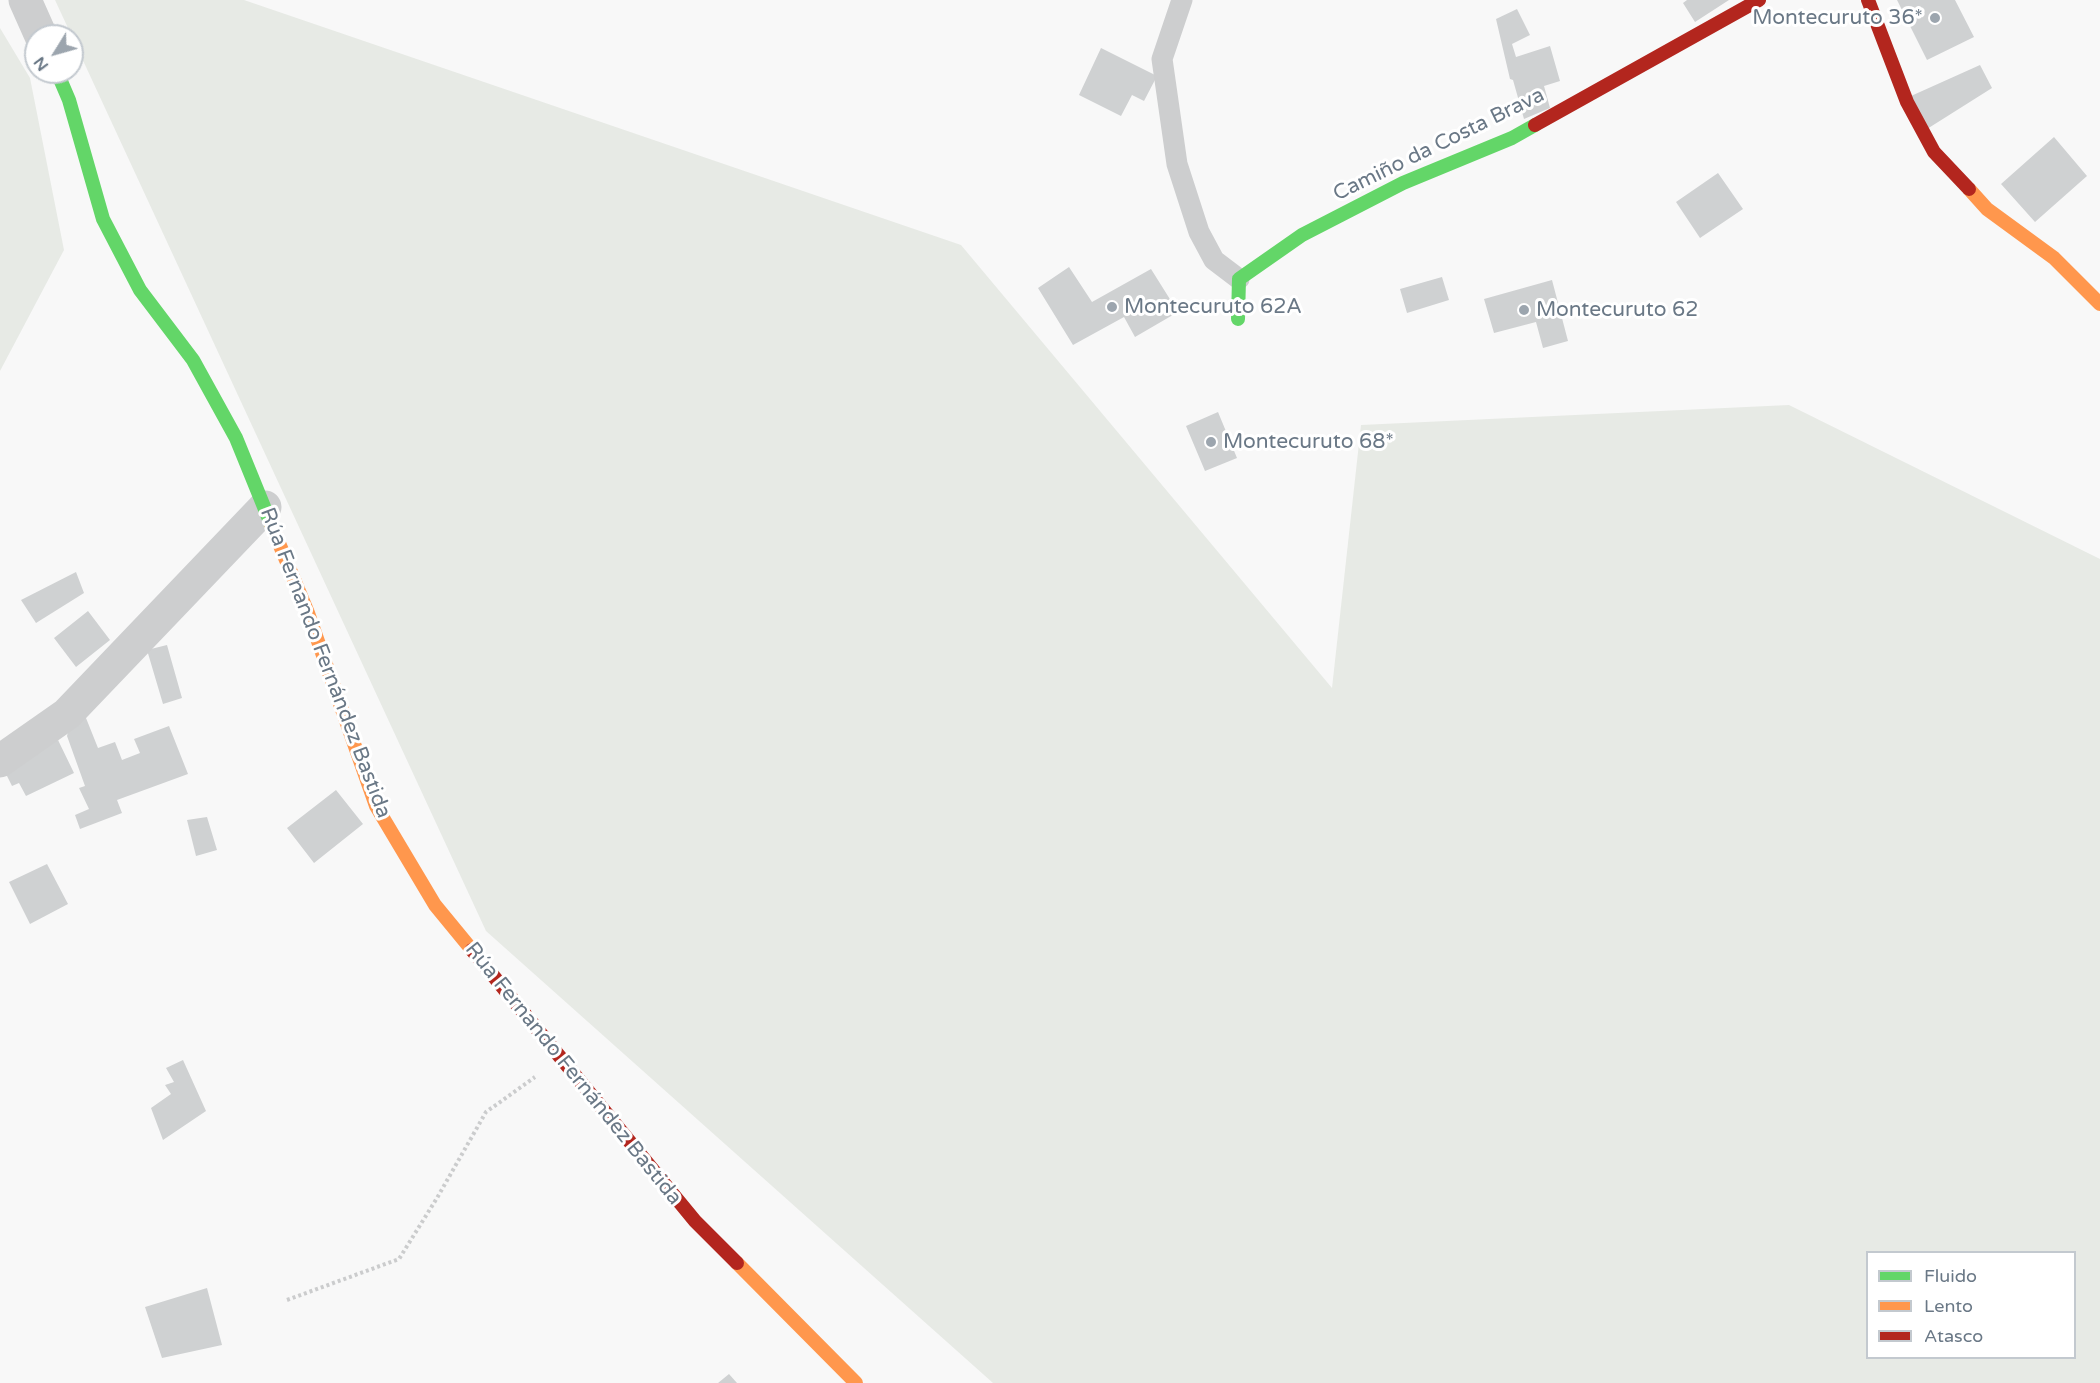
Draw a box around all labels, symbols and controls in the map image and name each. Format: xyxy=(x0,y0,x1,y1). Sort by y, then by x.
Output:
place label: Montecuruto 36* xyxy=(1752,5,1923,31)
marker: Montecuruto 36* xyxy=(1928,11,1942,25)
north arrow xyxy=(24,24,84,84)
text: N xyxy=(29,52,53,75)
street label: Camiño da Costa Brava xyxy=(1329,83,1549,207)
place label: Montecuruto 62A xyxy=(1124,294,1302,320)
place label: Montecuruto 62 xyxy=(1536,297,1698,323)
marker: Montecuruto 62A xyxy=(1105,300,1119,314)
marker: Montecuruto 62 xyxy=(1517,303,1531,317)
place label: Montecuruto 68* xyxy=(1223,429,1394,455)
marker: Montecuruto 68* xyxy=(1204,435,1218,449)
street label: Rúa Fernando Fernández Bastida xyxy=(254,504,396,822)
street label: Rúa Fernando Fernández Bastida xyxy=(459,938,687,1210)
legend xyxy=(1866,1251,2076,1359)
text: Fluido xyxy=(1924,1265,1977,1287)
text: Lento xyxy=(1924,1295,1973,1317)
text: Atasco xyxy=(1924,1325,1983,1347)

